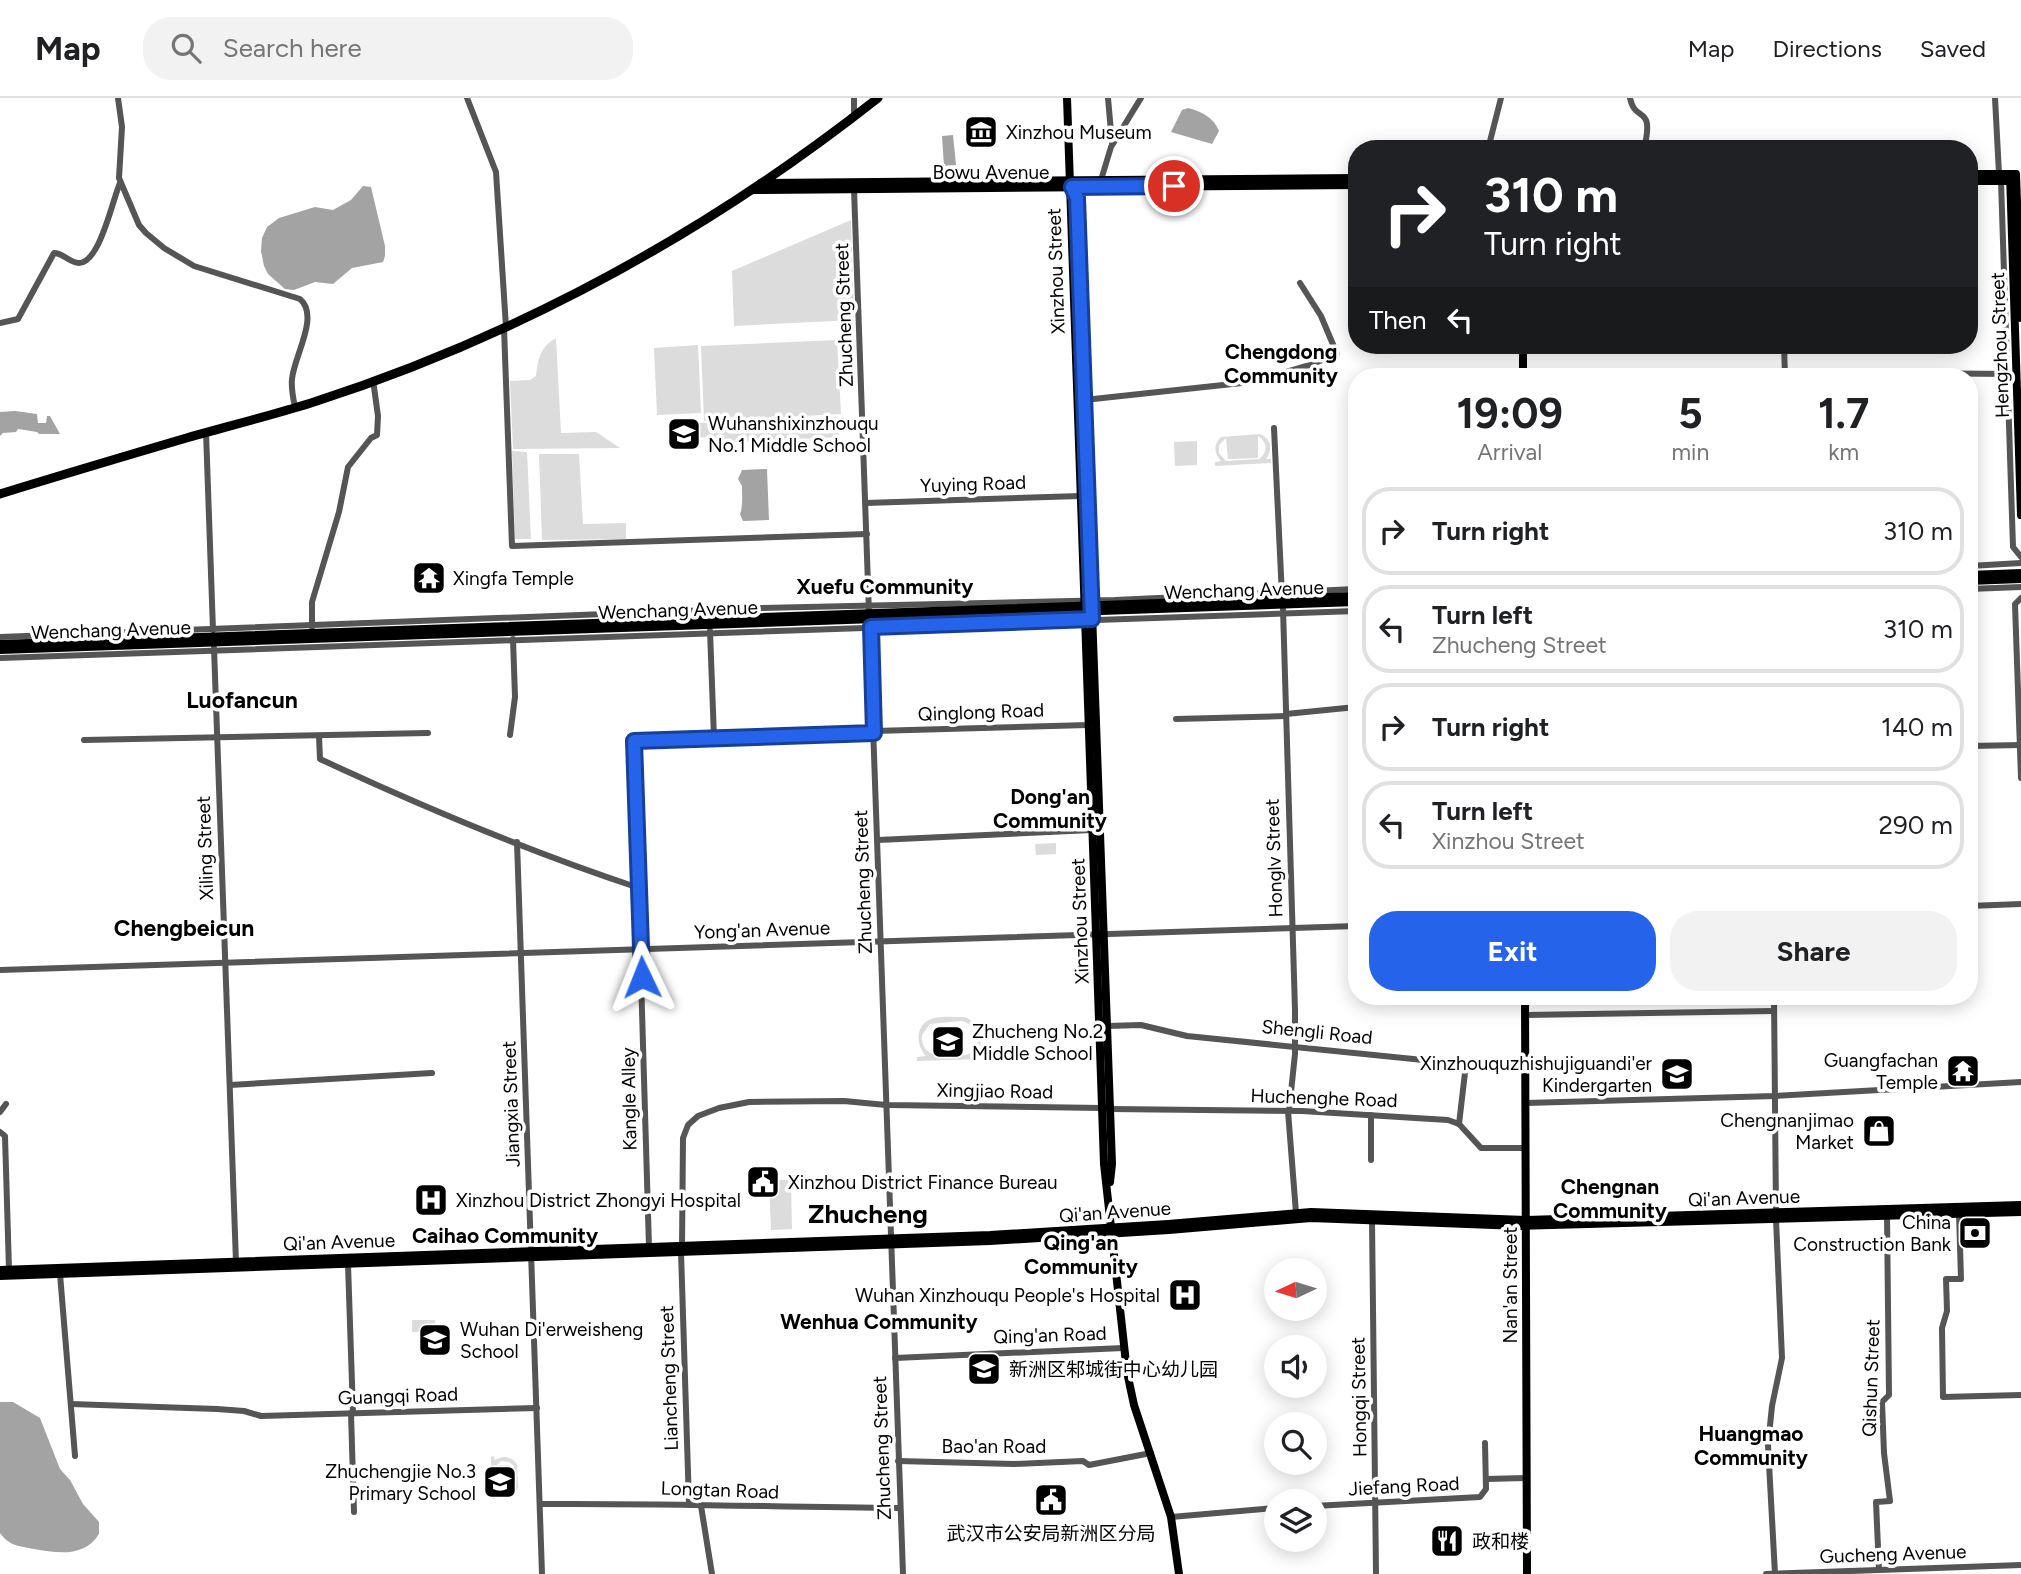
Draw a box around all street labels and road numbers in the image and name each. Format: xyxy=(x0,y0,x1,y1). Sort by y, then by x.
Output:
street label: Bowu Avenue xyxy=(933,161,1049,184)
street label: Xinzhou Street xyxy=(1042,208,1070,334)
street label: Zhucheng Street xyxy=(830,242,858,388)
street label: Hengzhou Street xyxy=(1986,272,2014,418)
street label: Yuying Road xyxy=(920,471,1026,497)
street label: Wenchang Avenue xyxy=(1164,576,1324,604)
street label: Wenchang Avenue xyxy=(598,596,758,624)
street label: Wenchang Avenue xyxy=(31,616,191,644)
street label: Qinglong Road xyxy=(917,698,1045,726)
street label: Xiling Street xyxy=(192,795,218,901)
street label: Honglv Street xyxy=(1260,798,1288,918)
street label: Zhucheng Street xyxy=(849,809,877,955)
street label: Xinzhou Street xyxy=(1066,858,1094,984)
street label: Yong'an Avenue xyxy=(694,916,830,944)
street label: Shengli Road xyxy=(1260,1015,1374,1049)
street label: Jiangxia Street xyxy=(497,1040,525,1168)
street label: Kangle Alley xyxy=(617,1047,641,1151)
street label: Xingjiao Road xyxy=(937,1078,1053,1104)
street label: Huchenghe Road xyxy=(1250,1084,1398,1112)
street label: Qi'an Avenue xyxy=(1688,1185,1800,1211)
street label: Qi'an Avenue xyxy=(1058,1197,1172,1227)
street label: Nan'an Street xyxy=(1499,1227,1522,1343)
street label: Qi'an Avenue xyxy=(283,1229,395,1255)
street label: Liancheng Street xyxy=(655,1305,683,1451)
street label: Qishun Street xyxy=(1857,1319,1885,1437)
street label: Qing'an Road xyxy=(993,1322,1107,1348)
street label: Hongqi Street xyxy=(1346,1337,1372,1457)
street label: Zhucheng Street xyxy=(868,1375,896,1521)
street label: Guangqi Road xyxy=(337,1382,459,1410)
street label: Bao'an Road xyxy=(942,1435,1046,1458)
street label: Jiefang Road xyxy=(1348,1472,1460,1500)
street label: Longtan Road xyxy=(660,1476,780,1504)
street label: Gucheng Avenue xyxy=(1819,1540,1967,1568)

